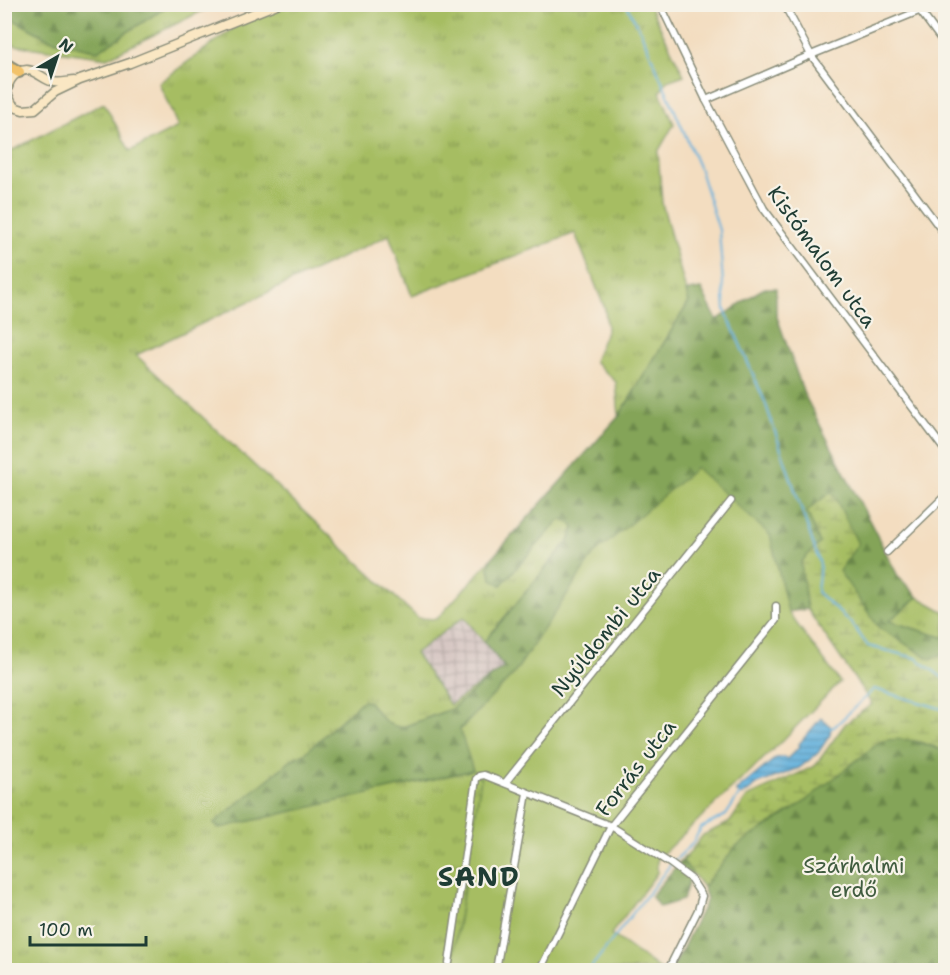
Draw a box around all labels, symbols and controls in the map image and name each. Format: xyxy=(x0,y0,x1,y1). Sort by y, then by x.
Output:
north arrow xyxy=(27,27,87,87)
text: N xyxy=(55,34,78,58)
street label: Kistómalom utca xyxy=(761,180,883,334)
street label: Nyúldombi utca xyxy=(545,561,667,703)
street label: Forrás utca xyxy=(589,714,683,822)
park label: Szárhalmi erdő xyxy=(803,852,905,904)
district label: SAND xyxy=(438,858,520,895)
scale bar xyxy=(30,909,146,947)
text: 100 m xyxy=(39,918,93,942)

